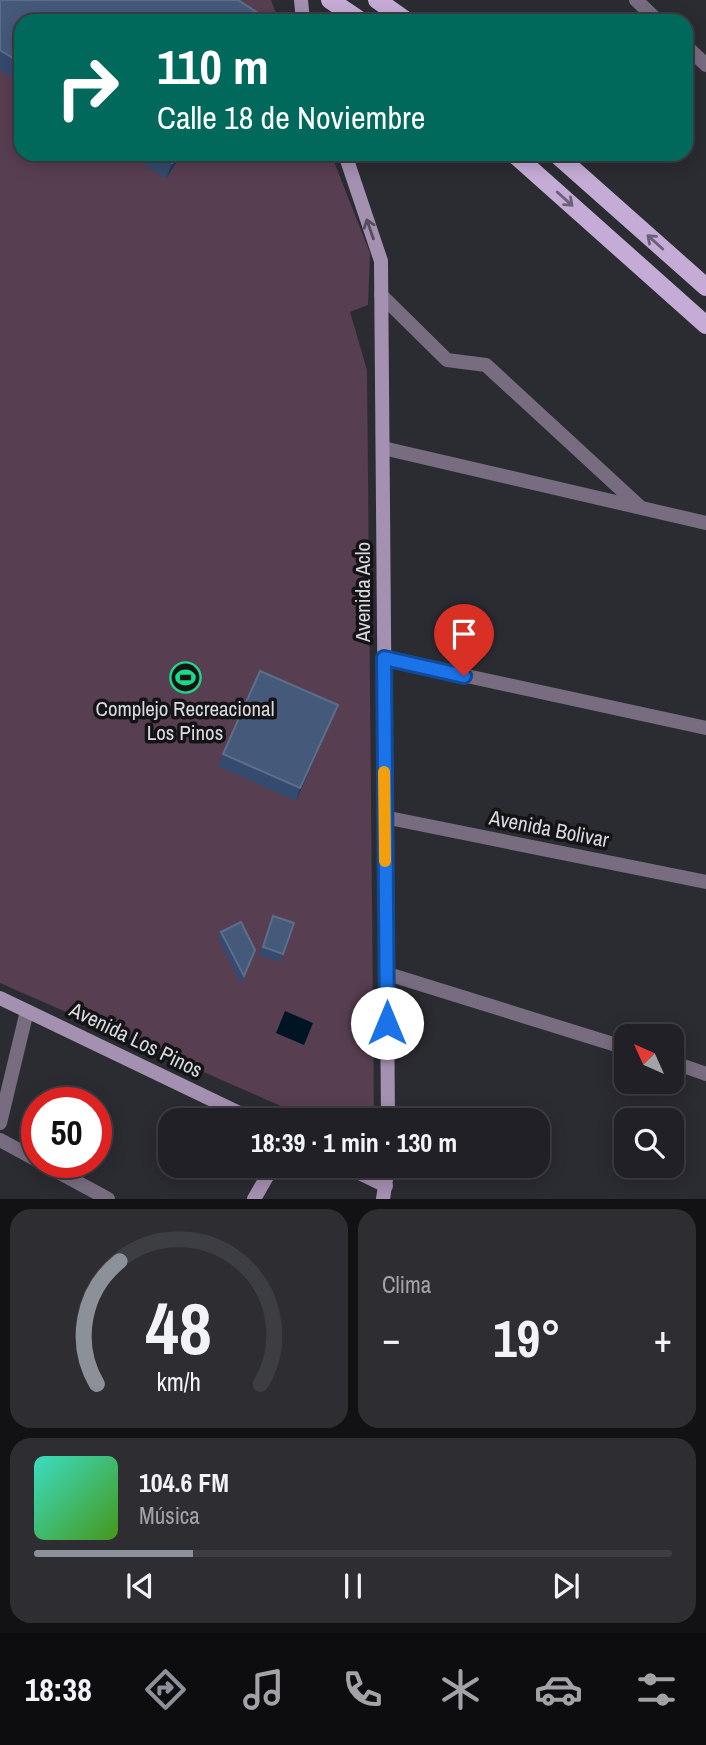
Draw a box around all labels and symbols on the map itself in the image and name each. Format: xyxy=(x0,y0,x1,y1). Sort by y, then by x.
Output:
one-way arrow xyxy=(556,191,573,208)
one-way arrow xyxy=(363,218,376,240)
one-way arrow xyxy=(647,233,664,250)
street label: Avenida Aclo xyxy=(348,542,377,643)
pin xyxy=(434,604,494,676)
sports icon: Complejo Recreacional Los Pinos xyxy=(168,660,202,694)
place label: Complejo Recreacional Los Pinos xyxy=(96,694,274,747)
street label: Avenida Bolivar xyxy=(486,803,612,854)
position arrow xyxy=(350,986,424,1060)
street label: Avenida Los Pinos xyxy=(64,994,207,1084)
north arrow xyxy=(614,1024,684,1094)
speed limit sign: 50 xyxy=(21,1087,112,1178)

